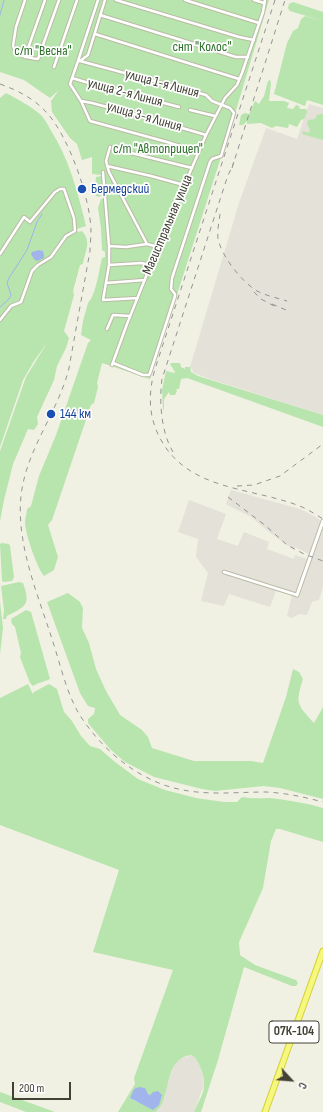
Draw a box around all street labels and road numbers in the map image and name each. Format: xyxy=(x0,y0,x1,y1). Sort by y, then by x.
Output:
street label: улица 1-я Линия xyxy=(123,66,201,102)
street label: улица 2-я Линия xyxy=(86,75,164,111)
street label: улица 3-я Линия xyxy=(105,98,183,136)
street label: Магистральная улица xyxy=(139,172,197,278)
road number: 07К-104 xyxy=(269,1021,319,1043)

